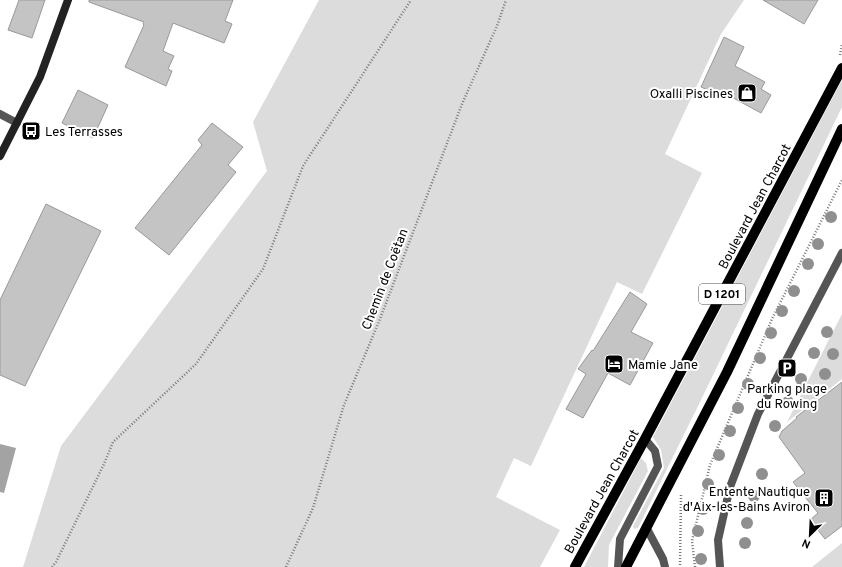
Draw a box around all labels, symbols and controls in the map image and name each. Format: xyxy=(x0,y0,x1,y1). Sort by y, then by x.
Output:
shop icon: Oxalli Piscines xyxy=(736,82,758,104)
place label: Oxalli Piscines xyxy=(650,87,733,103)
bus stop icon: Les Terrasses xyxy=(20,120,42,142)
place label: Les Terrasses xyxy=(45,125,123,141)
street label: Boulevard Jean Charcot xyxy=(716,142,796,272)
street label: Chemin de Coëtan xyxy=(359,227,413,333)
road number: D 1201 xyxy=(699,284,745,304)
hotel icon: Mamie Jane xyxy=(603,353,625,375)
parking icon: Parking plage du Rowing xyxy=(776,357,798,379)
place label: Mamie Jane xyxy=(628,358,698,374)
place label: Parking plage du Rowing xyxy=(747,382,827,413)
street label: Boulevard Jean Charcot xyxy=(562,427,644,557)
place label: Entente Nautique d'Aix-les-Bains Aviron xyxy=(683,485,810,516)
building icon: Entente Nautique d'Aix-les-Bains Aviron xyxy=(813,487,835,509)
north arrow xyxy=(790,515,830,555)
text: N xyxy=(800,535,813,551)

